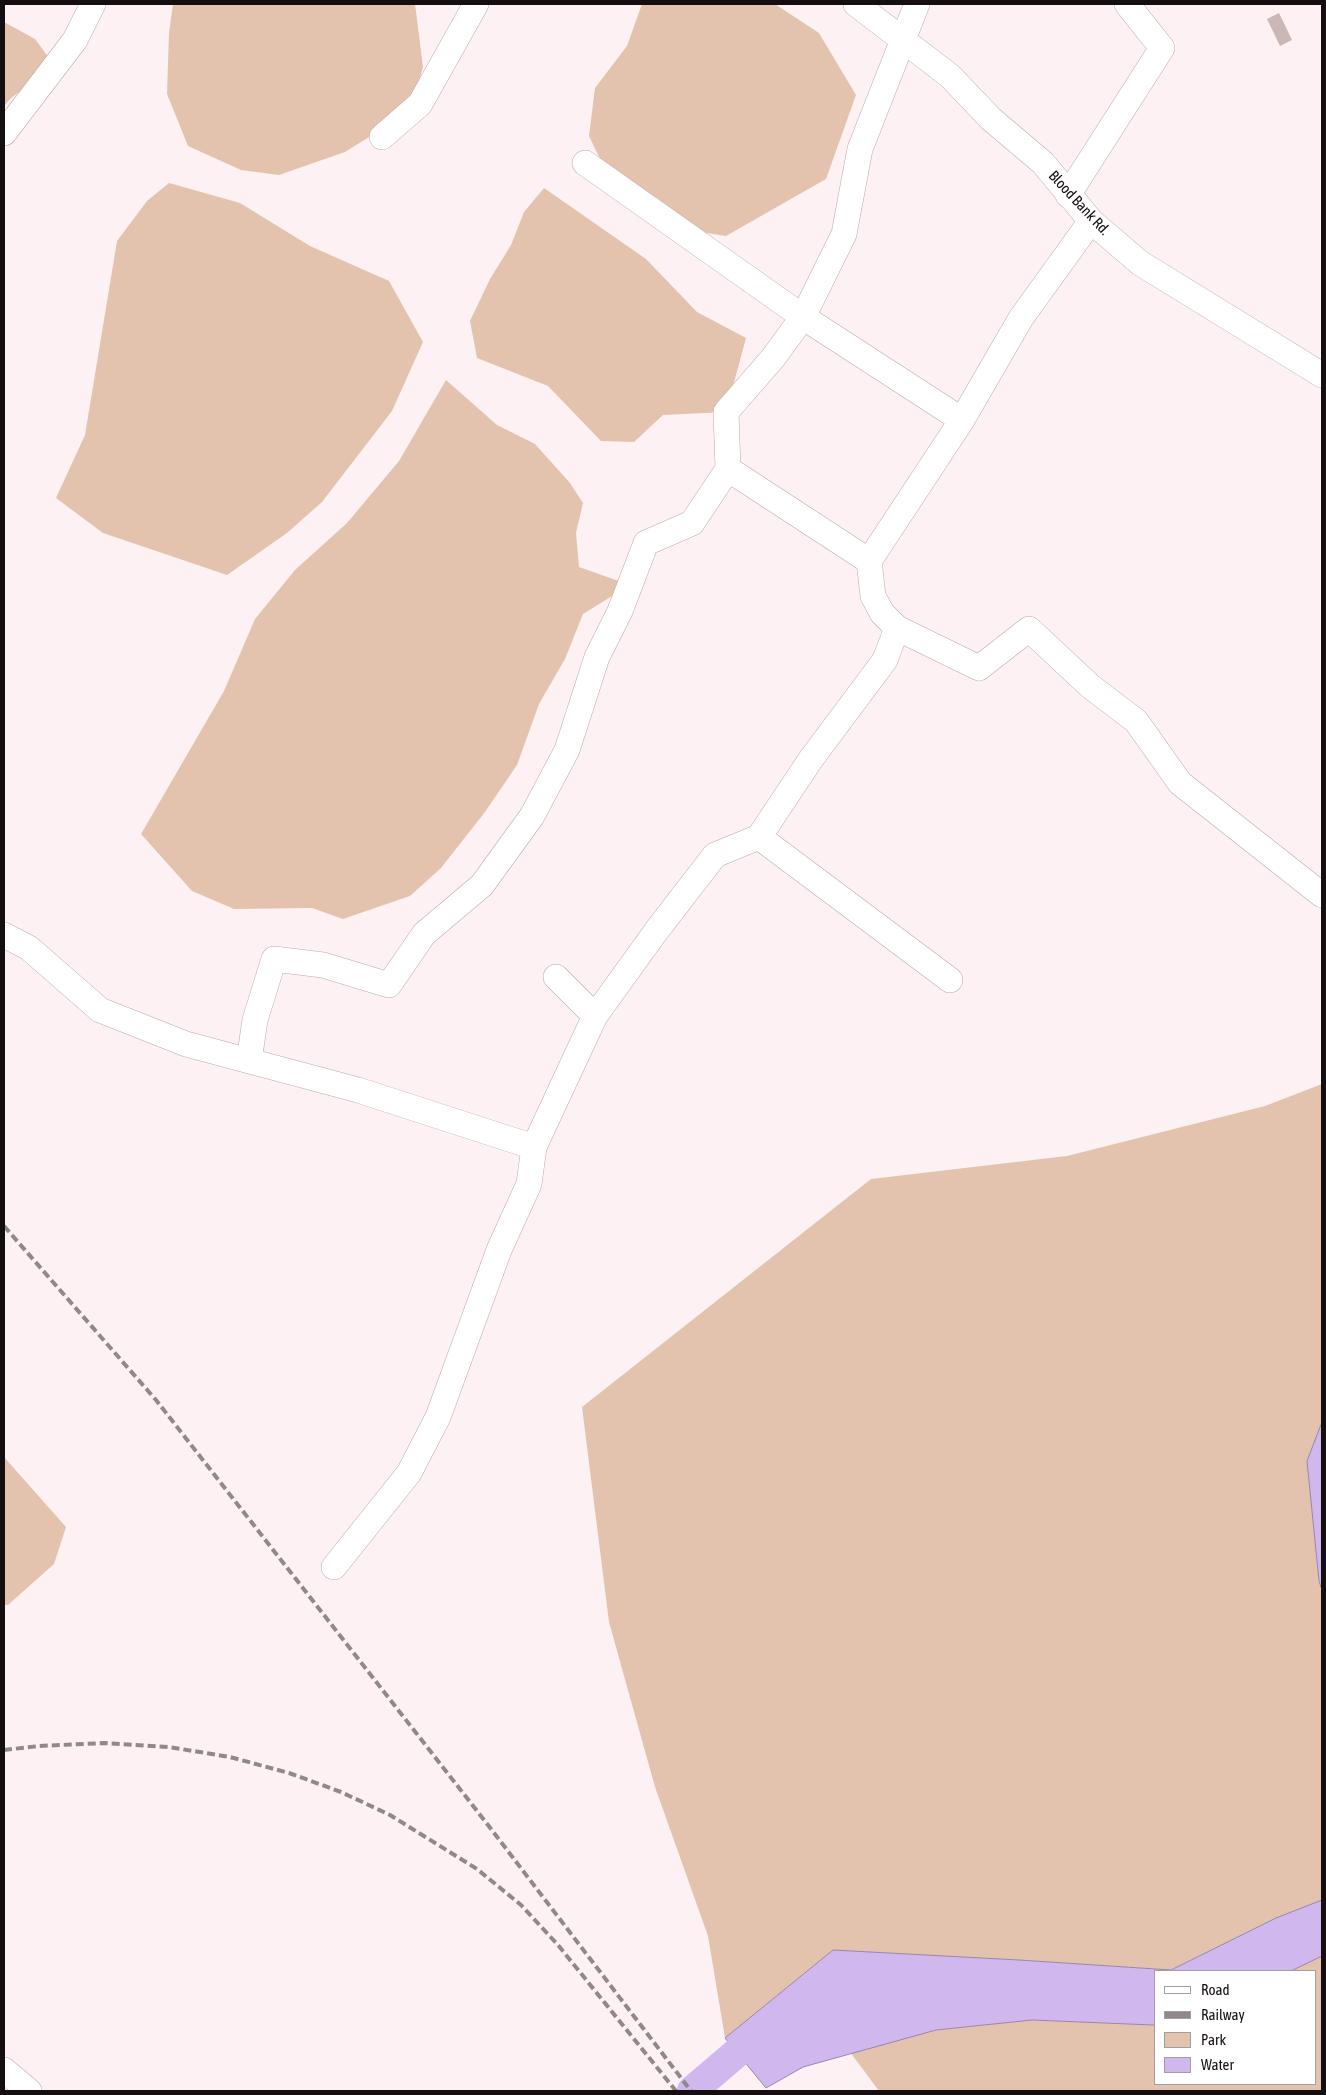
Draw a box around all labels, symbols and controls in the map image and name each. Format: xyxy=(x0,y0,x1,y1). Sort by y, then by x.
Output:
street label: Blood Bank Rd. xyxy=(1045,167,1113,239)
legend xyxy=(1154,1970,1316,2085)
text: Road xyxy=(1201,1981,1230,1998)
text: Railway xyxy=(1201,2006,1245,2023)
text: Park xyxy=(1201,2031,1226,2048)
text: Water xyxy=(1201,2056,1234,2073)

